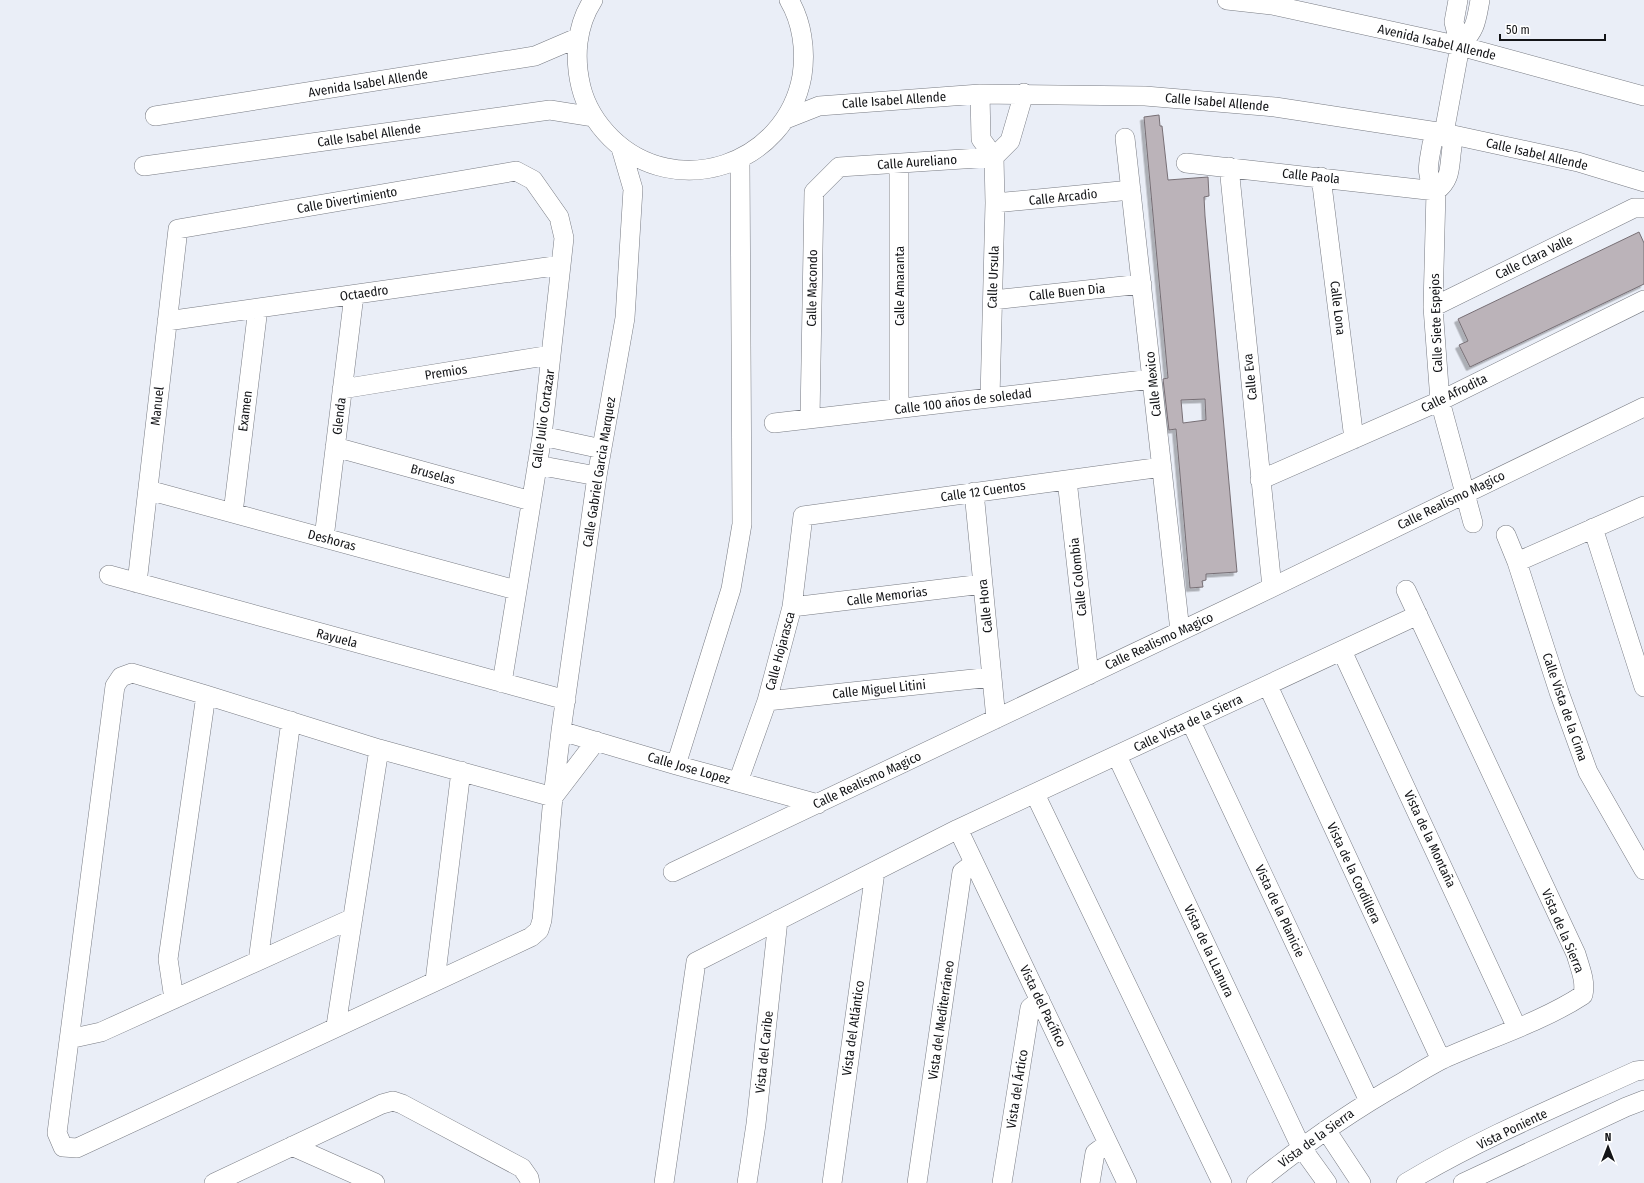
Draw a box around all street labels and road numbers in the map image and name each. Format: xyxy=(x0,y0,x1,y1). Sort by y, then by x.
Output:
street label: Avenida Isabel Allende xyxy=(1376,21,1498,63)
street label: Avenida Isabel Allende xyxy=(307,66,429,100)
street label: Calle Isabel Allende xyxy=(841,89,947,111)
street label: Calle Isabel Allende xyxy=(1164,90,1270,114)
street label: Calle Isabel Allende xyxy=(316,120,422,150)
street label: Calle Isabel Allende xyxy=(1484,135,1590,173)
street label: Calle Aureliano xyxy=(877,152,958,172)
street label: Calle Paola xyxy=(1281,166,1341,186)
street label: Calle Divertimiento xyxy=(296,184,398,216)
street label: Calle Arcadio xyxy=(1028,186,1098,208)
street label: Calle Clara Valle xyxy=(1493,232,1575,282)
street label: Calle Ursula xyxy=(984,245,1002,309)
street label: Calle Amaranta xyxy=(892,246,907,326)
street label: Calle Macondo xyxy=(804,249,820,327)
street label: Calle Siete Espejos xyxy=(1427,273,1445,373)
street label: Calle Lona xyxy=(1327,280,1349,336)
street label: Calle Buen Dia xyxy=(1028,281,1106,303)
street label: Octaedro xyxy=(339,282,389,304)
street label: Calle Mexico xyxy=(1142,350,1164,417)
street label: Calle Eva xyxy=(1240,353,1260,401)
street label: Premios xyxy=(424,361,469,383)
street label: Calle Julio Cortazar xyxy=(529,368,557,470)
street label: Calle Afrodita xyxy=(1419,371,1489,415)
street label: Manuel xyxy=(147,385,167,426)
street label: Calle 100 años de soledad xyxy=(893,385,1033,417)
street label: Examen xyxy=(235,390,255,432)
street label: Calle Gabriel Garcia Marquez xyxy=(580,396,618,548)
street label: Glenda xyxy=(329,397,349,435)
street label: Bruselas xyxy=(409,461,457,487)
street label: Calle Realismo Magico xyxy=(1395,467,1507,533)
street label: Calle 12 Cuentos xyxy=(939,478,1027,504)
street label: Deshoras xyxy=(306,526,358,554)
street label: Calle Colombia xyxy=(1066,537,1090,617)
street label: Calle Hora xyxy=(975,578,995,634)
street label: Calle Memorias xyxy=(846,584,929,608)
street label: Calle Realismo Magico xyxy=(1103,609,1216,673)
street label: Calle Hojarasca xyxy=(762,610,798,692)
street label: Rayuela xyxy=(315,625,359,651)
street label: Calle Vista de la Cima xyxy=(1539,651,1591,763)
street label: Calle Miguel Litini xyxy=(832,677,926,701)
street label: Calle Vista de la Sierra xyxy=(1131,691,1245,755)
street label: Calle Realismo Magico xyxy=(811,748,924,812)
street label: Calle Jose Lopez xyxy=(646,749,732,787)
street label: Vista de la Montaña xyxy=(1401,788,1459,890)
street label: Vista de la Cordillera xyxy=(1324,820,1384,926)
street label: Vista de la Planicie xyxy=(1252,862,1308,960)
street label: Vista de la Sierra xyxy=(1539,887,1587,975)
street label: Vista de la LLanura xyxy=(1181,902,1237,1000)
street label: Vista del Mediterráneo xyxy=(925,959,957,1081)
street label: Vista del Pacífico xyxy=(1017,963,1069,1050)
street label: Vista del Atlántico xyxy=(839,979,867,1077)
street label: Vista del Caribe xyxy=(752,1010,776,1094)
street label: Vista del Ártico xyxy=(1003,1048,1031,1130)
street label: Vista de la Sierra xyxy=(1275,1106,1357,1170)
street label: Vista Poniente xyxy=(1474,1106,1550,1152)

